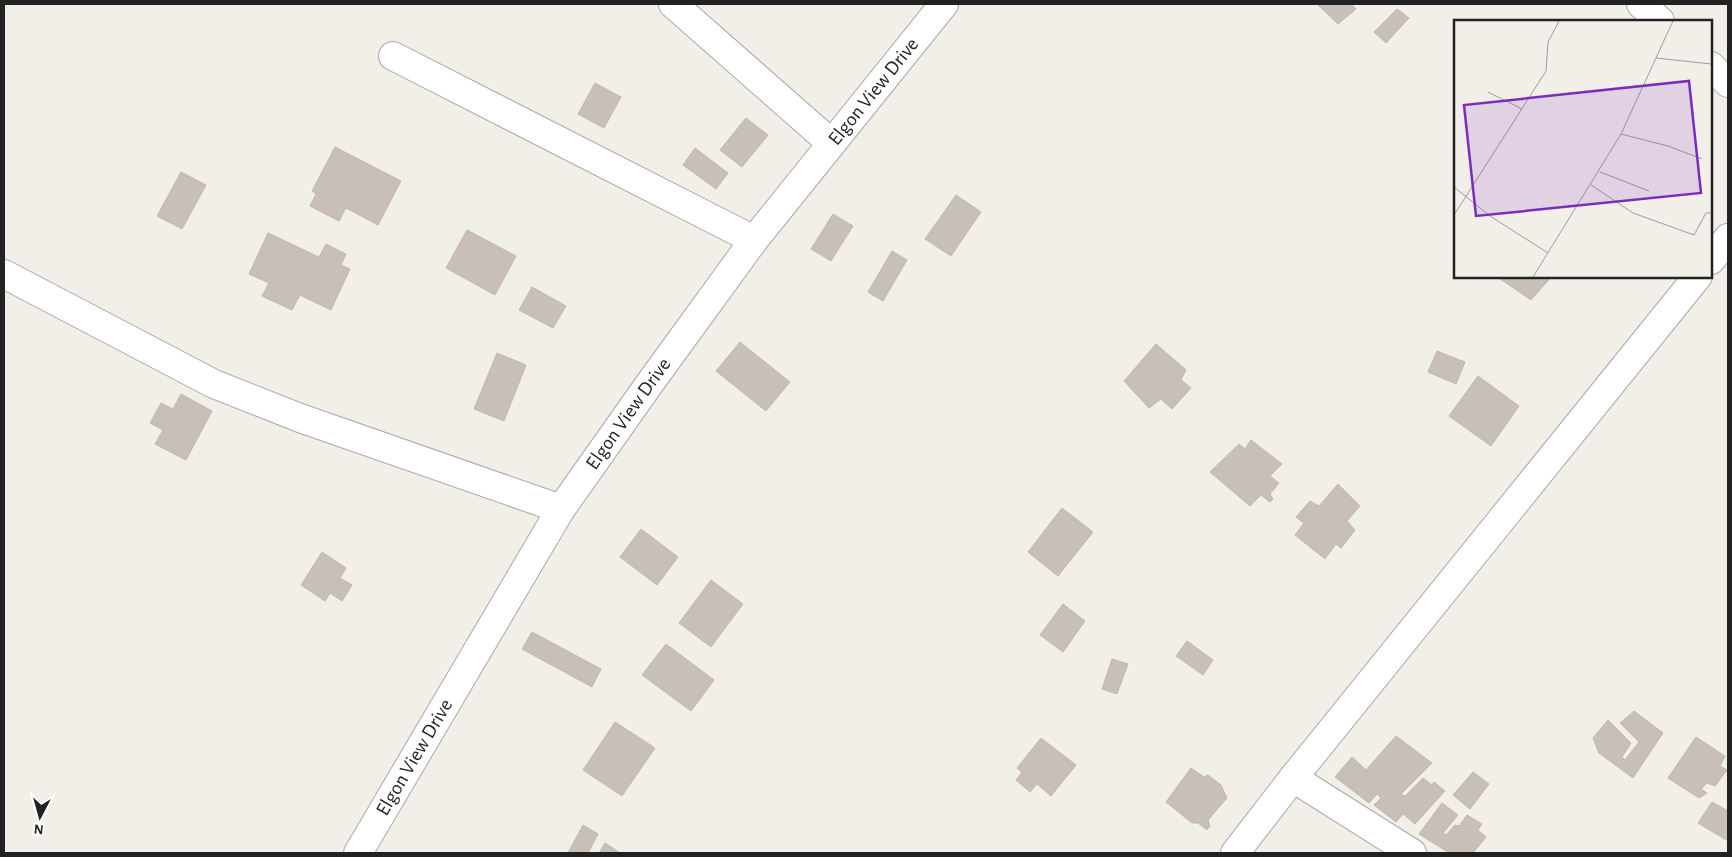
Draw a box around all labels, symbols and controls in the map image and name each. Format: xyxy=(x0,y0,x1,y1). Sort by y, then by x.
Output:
inset map xyxy=(1454,20,1712,278)
street label: Elgon View Drive xyxy=(824,34,922,149)
street label: Elgon View Drive xyxy=(582,354,675,473)
street label: Elgon View Drive xyxy=(372,696,456,819)
north arrow xyxy=(15,792,65,842)
text: N xyxy=(33,821,44,836)

